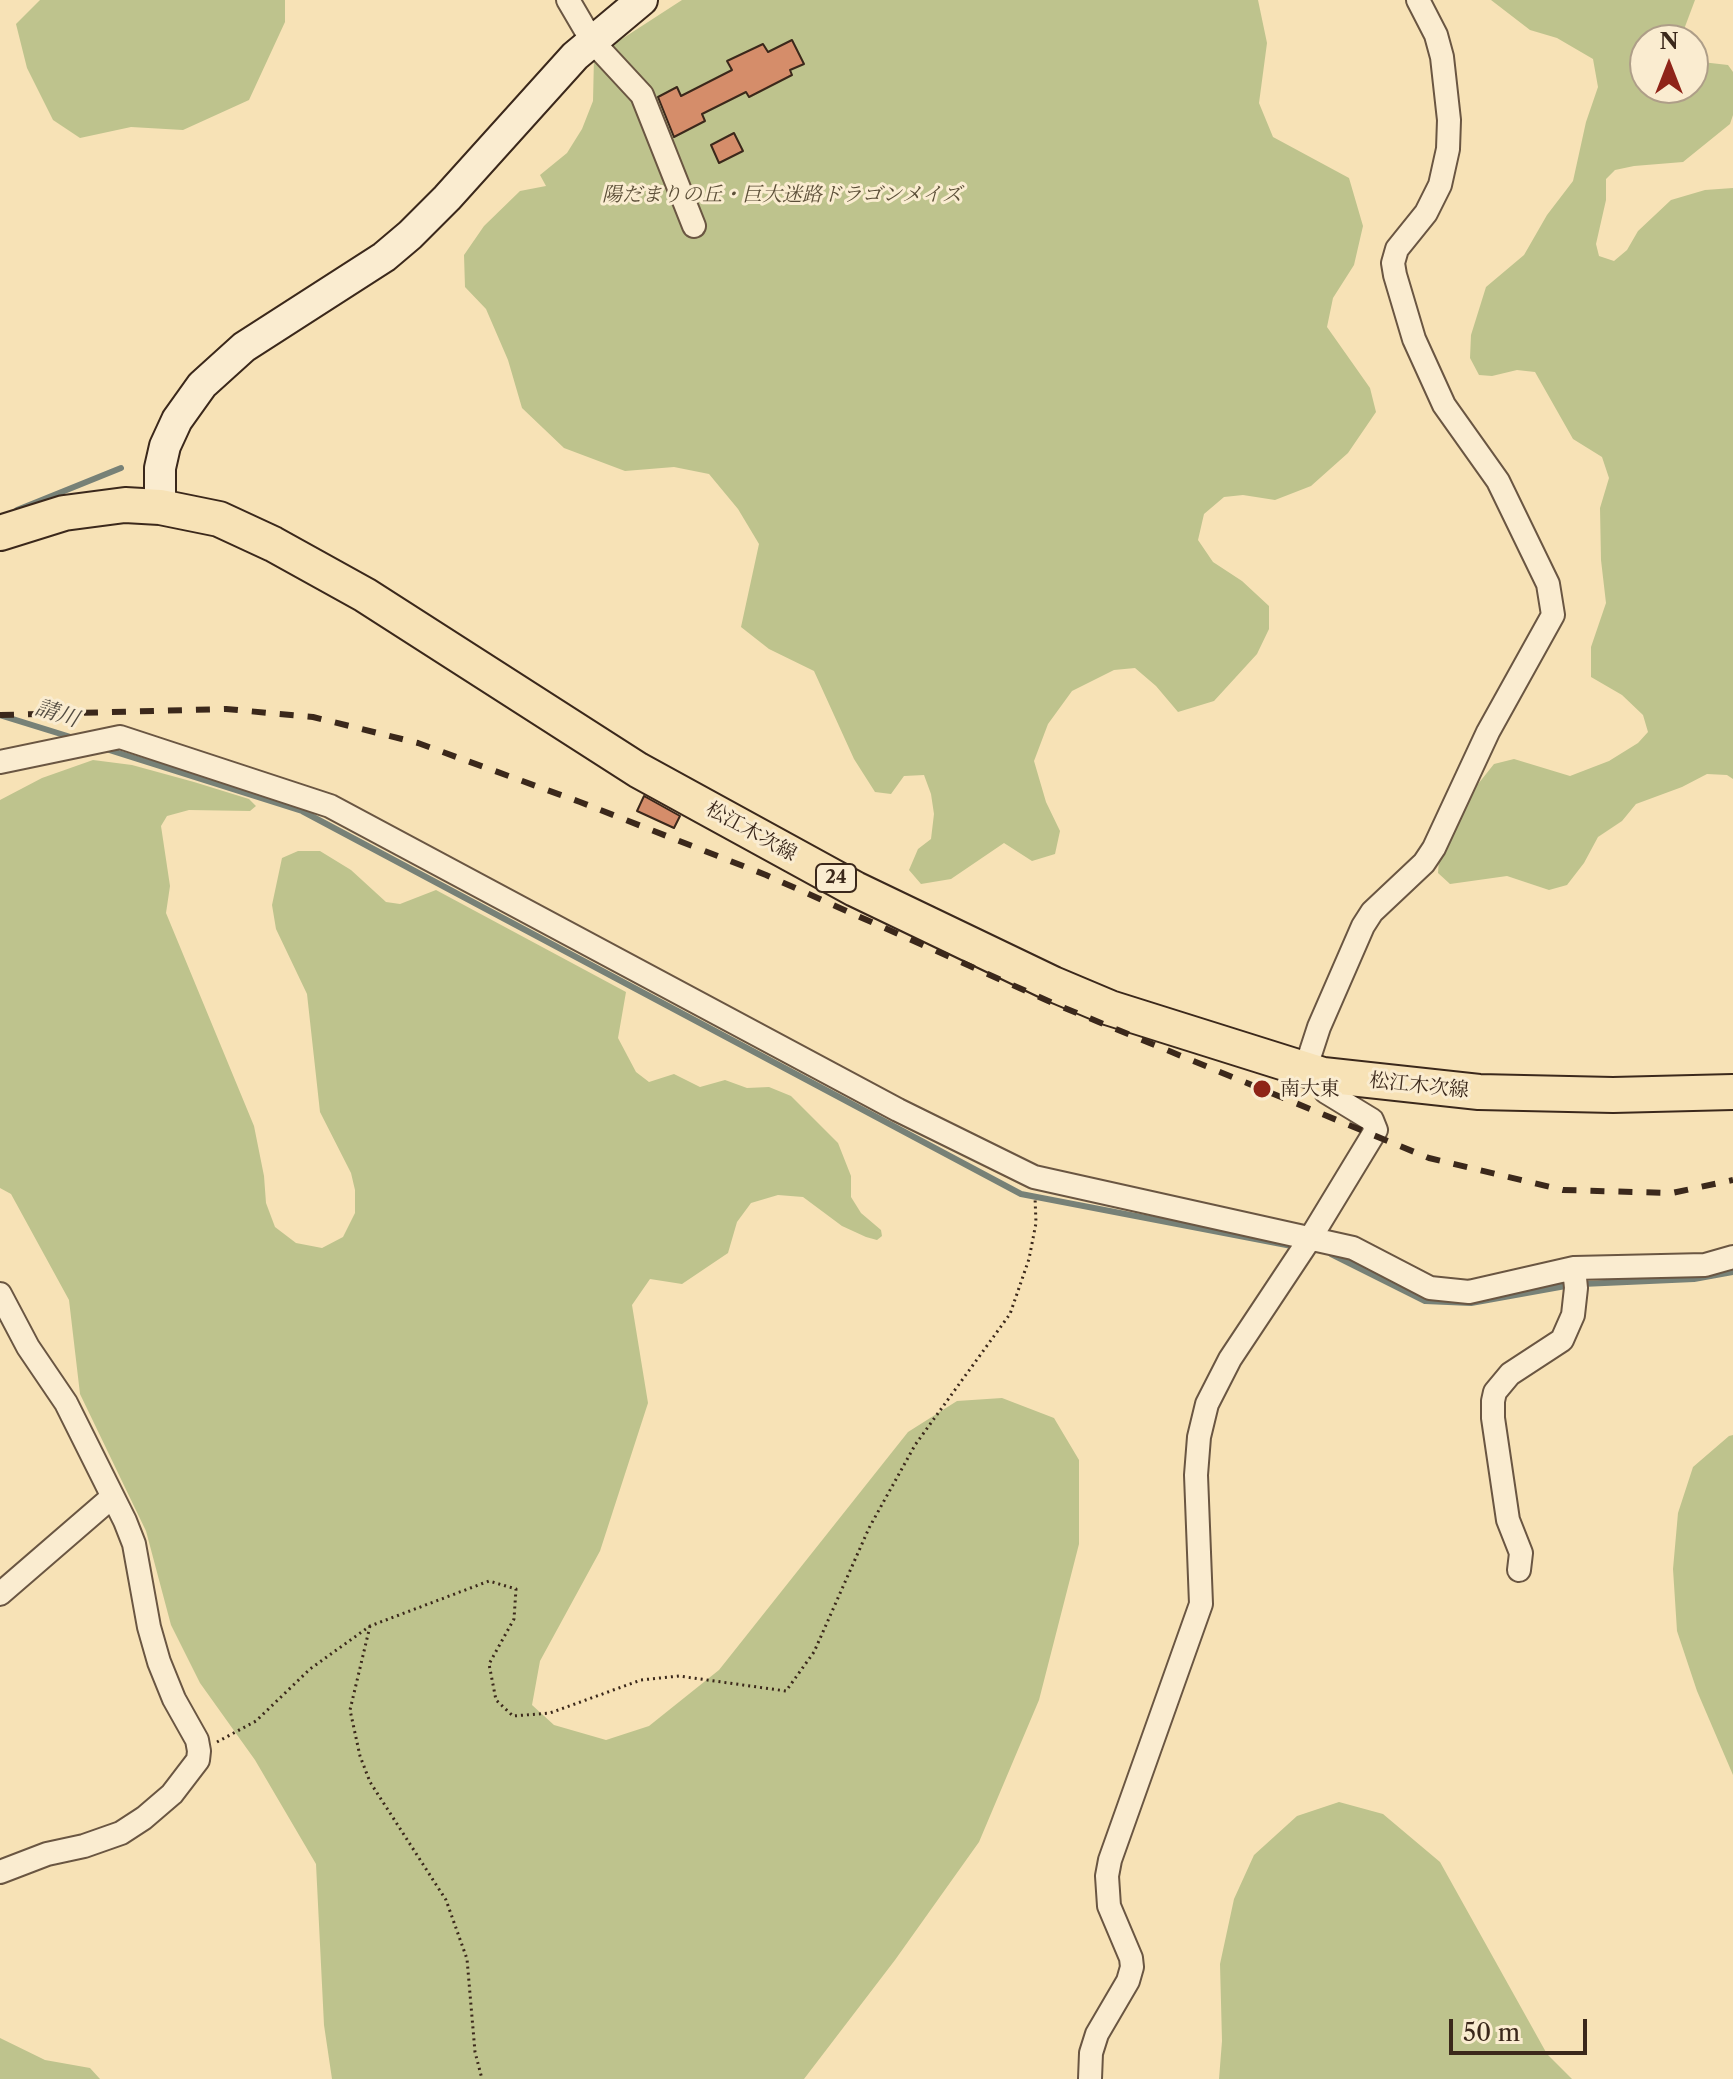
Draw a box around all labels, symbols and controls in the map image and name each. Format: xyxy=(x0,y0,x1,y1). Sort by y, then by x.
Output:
north arrow xyxy=(1629,24,1709,104)
text: N xyxy=(1659,28,1679,55)
park label: 陽だまりの丘・巨大迷路ドラゴンメイズ xyxy=(602,183,962,207)
water label: 請川 xyxy=(32,695,82,733)
street label: 松江木次線 xyxy=(701,797,801,867)
road number: 24 xyxy=(816,864,856,892)
street label: 松江木次線 xyxy=(1368,1069,1470,1103)
place label: 南大東 xyxy=(1280,1077,1340,1101)
marker: 南大東 xyxy=(1251,1078,1273,1100)
scale bar xyxy=(1453,2003,1591,2053)
text: 50 m xyxy=(1463,2018,1520,2047)

